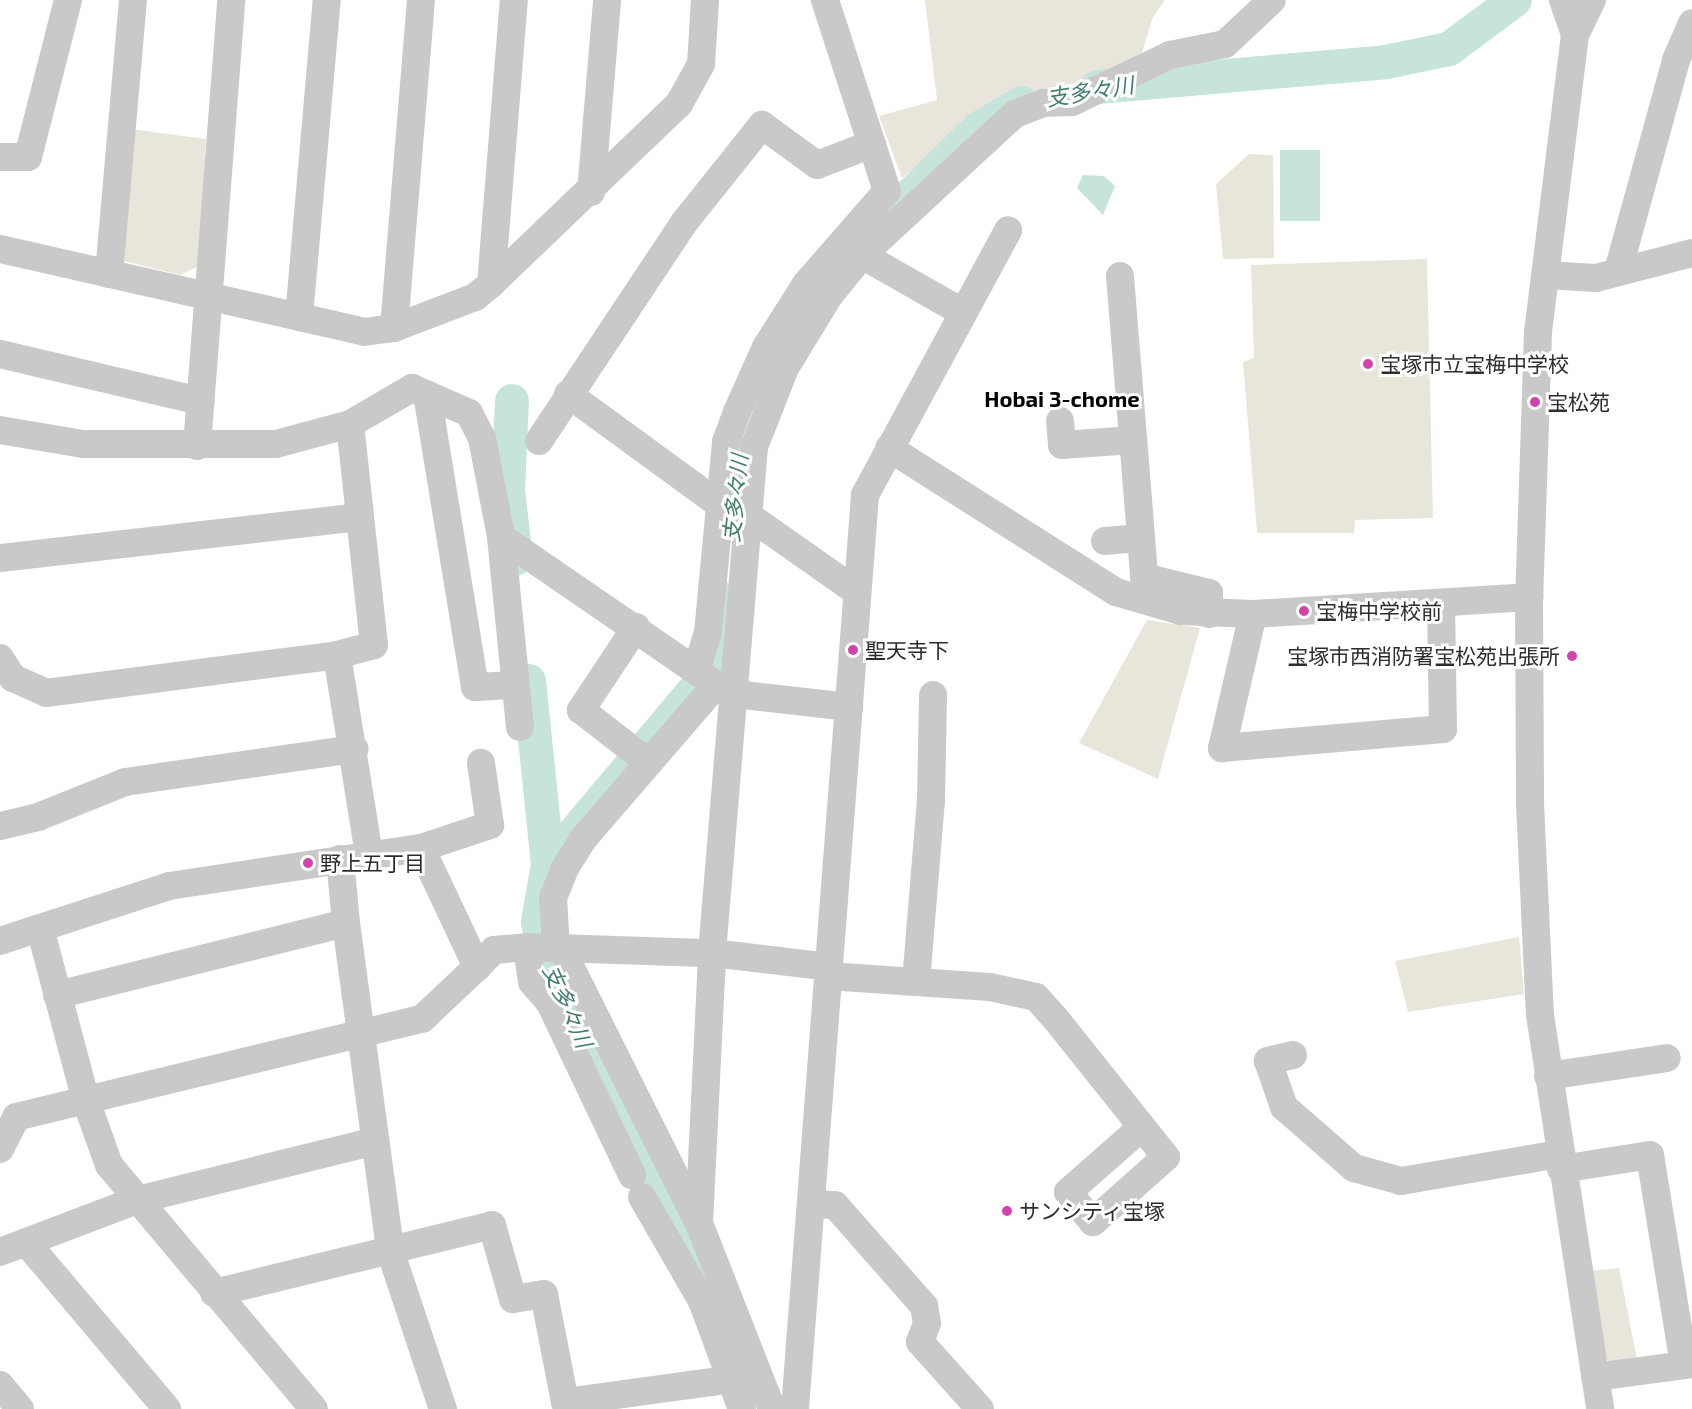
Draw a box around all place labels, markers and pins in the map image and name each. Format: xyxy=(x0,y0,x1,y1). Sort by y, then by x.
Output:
place label: 宝塚市立宝梅中学校 xyxy=(1380,351,1569,377)
marker: 宝塚市立宝梅中学校 xyxy=(1361,357,1375,371)
place label: 宝松苑 xyxy=(1547,389,1610,415)
marker: 宝松苑 xyxy=(1528,395,1542,409)
place label: 宝梅中学校前 xyxy=(1316,598,1442,624)
marker: 宝梅中学校前 xyxy=(1297,604,1311,618)
place label: 聖天寺下 xyxy=(865,637,949,663)
marker: 聖天寺下 xyxy=(846,643,860,657)
place label: 宝塚市西消防署宝松苑出張所 xyxy=(1287,643,1560,669)
marker: 宝塚市西消防署宝松苑出張所 xyxy=(1565,649,1579,663)
place label: 野上五丁目 xyxy=(320,850,425,876)
marker: 野上五丁目 xyxy=(301,856,315,870)
place label: サンシティ宝塚 xyxy=(1019,1198,1166,1224)
marker: サンシティ宝塚 xyxy=(1000,1204,1014,1218)

